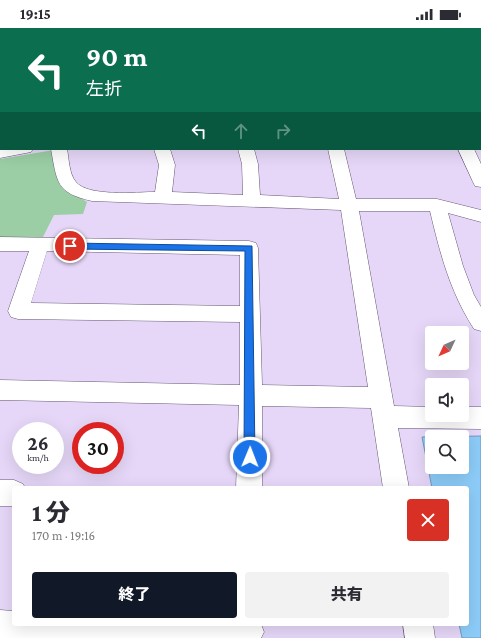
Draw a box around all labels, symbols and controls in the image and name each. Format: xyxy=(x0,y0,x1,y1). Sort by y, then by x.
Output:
text: 19:15 xyxy=(20,6,51,22)
text: 90 m xyxy=(86,41,147,72)
icon: left xyxy=(20,44,72,96)
text: 左折 xyxy=(86,79,122,99)
icon: left xyxy=(188,120,210,142)
icon: ahead xyxy=(230,120,252,142)
icon: right xyxy=(272,120,294,142)
pin xyxy=(53,229,87,263)
icon: arrive xyxy=(59,235,81,257)
north arrow xyxy=(425,326,469,370)
map controls xyxy=(425,326,469,474)
button: sound xyxy=(425,378,469,422)
speed limit sign: 30 xyxy=(72,422,124,474)
button: search xyxy=(425,430,469,474)
text: 26 xyxy=(27,432,49,454)
position arrow xyxy=(229,436,271,478)
text: km/h xyxy=(27,452,49,463)
text: 1 分 xyxy=(32,499,70,526)
button: close xyxy=(407,499,449,541)
text: 170 m · 19:16 xyxy=(32,528,95,543)
button: 終了 xyxy=(32,572,237,618)
button: 共有 xyxy=(245,572,449,618)

